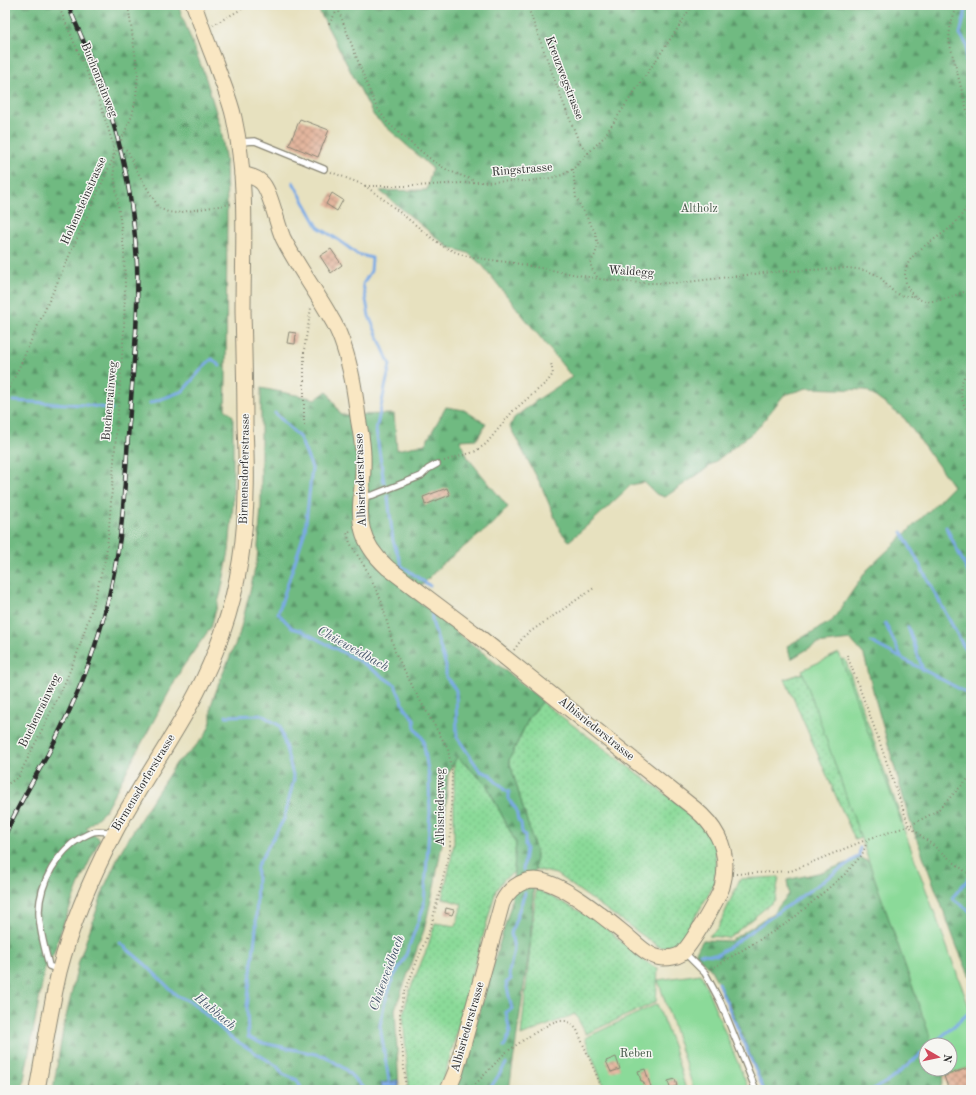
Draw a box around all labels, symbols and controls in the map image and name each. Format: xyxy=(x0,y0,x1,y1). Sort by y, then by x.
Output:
street label: Kreuzwegstrasse xyxy=(543,35,586,122)
street label: Buchenrainweg xyxy=(78,41,120,120)
street label: Hohensteinstrasse xyxy=(59,155,109,247)
street label: Ringstrasse xyxy=(491,161,553,179)
park label: Altholz xyxy=(680,203,718,215)
street label: Waldegg xyxy=(608,264,655,280)
street label: Buchenrainweg xyxy=(101,360,119,441)
street label: Birmensdorferstrasse xyxy=(238,413,252,525)
street label: Albisriederstrasse xyxy=(353,433,369,527)
water label: Chüeweidbach xyxy=(315,624,391,674)
street label: Buchenrainweg xyxy=(17,672,63,749)
street label: Albisriederstrasse xyxy=(556,695,637,763)
street label: Birmensdorferstrasse xyxy=(110,732,178,834)
street label: Albisriederweg xyxy=(435,767,447,846)
water label: Chüeweidbach xyxy=(367,933,407,1013)
street label: Albisriederstrasse xyxy=(449,980,487,1074)
water label: Hubbach xyxy=(191,990,238,1033)
north arrow xyxy=(918,1037,958,1077)
park label: Reben xyxy=(620,1048,653,1060)
text: N xyxy=(940,1053,952,1064)

